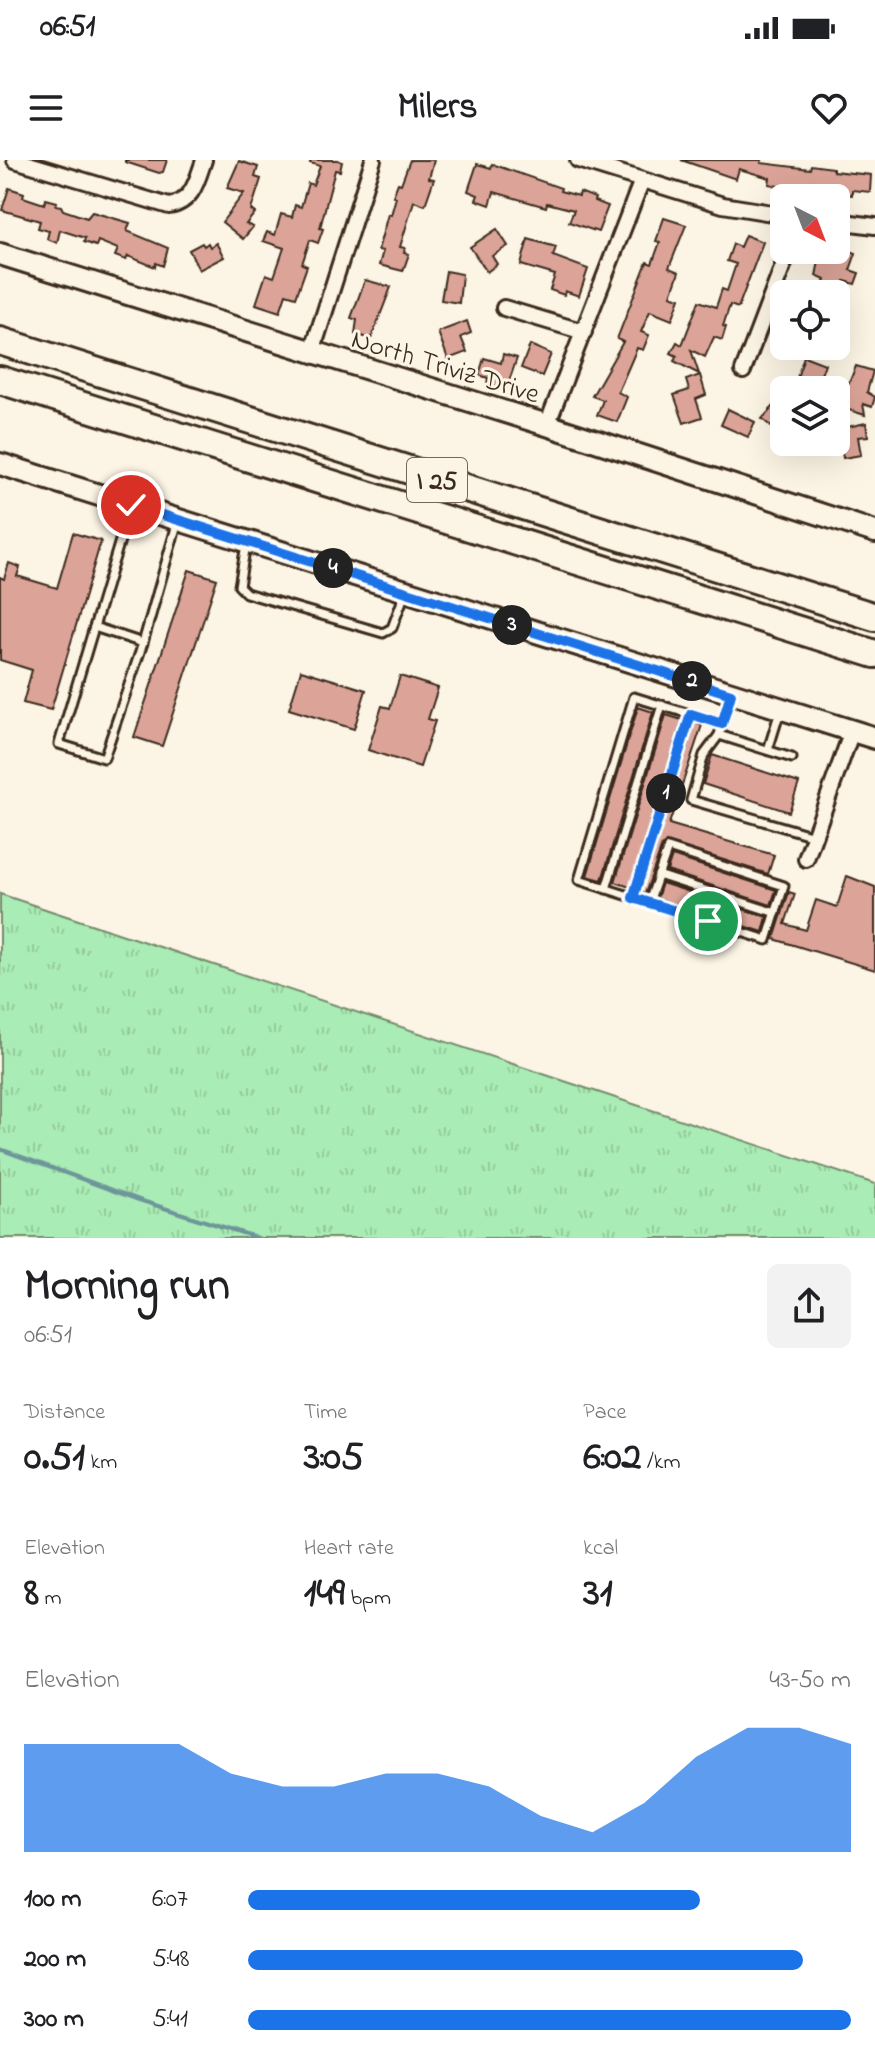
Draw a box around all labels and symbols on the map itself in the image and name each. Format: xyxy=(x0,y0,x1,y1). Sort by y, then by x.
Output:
north arrow xyxy=(770,184,850,264)
street label: North Triviz Drive xyxy=(346,320,544,417)
road number: I 25 xyxy=(407,458,467,502)
pin xyxy=(97,471,165,539)
pin: 4 xyxy=(313,548,353,588)
pin: 3 xyxy=(492,605,532,645)
pin: 2 xyxy=(672,661,712,701)
pin: 1 xyxy=(646,773,686,813)
pin xyxy=(674,887,742,955)

